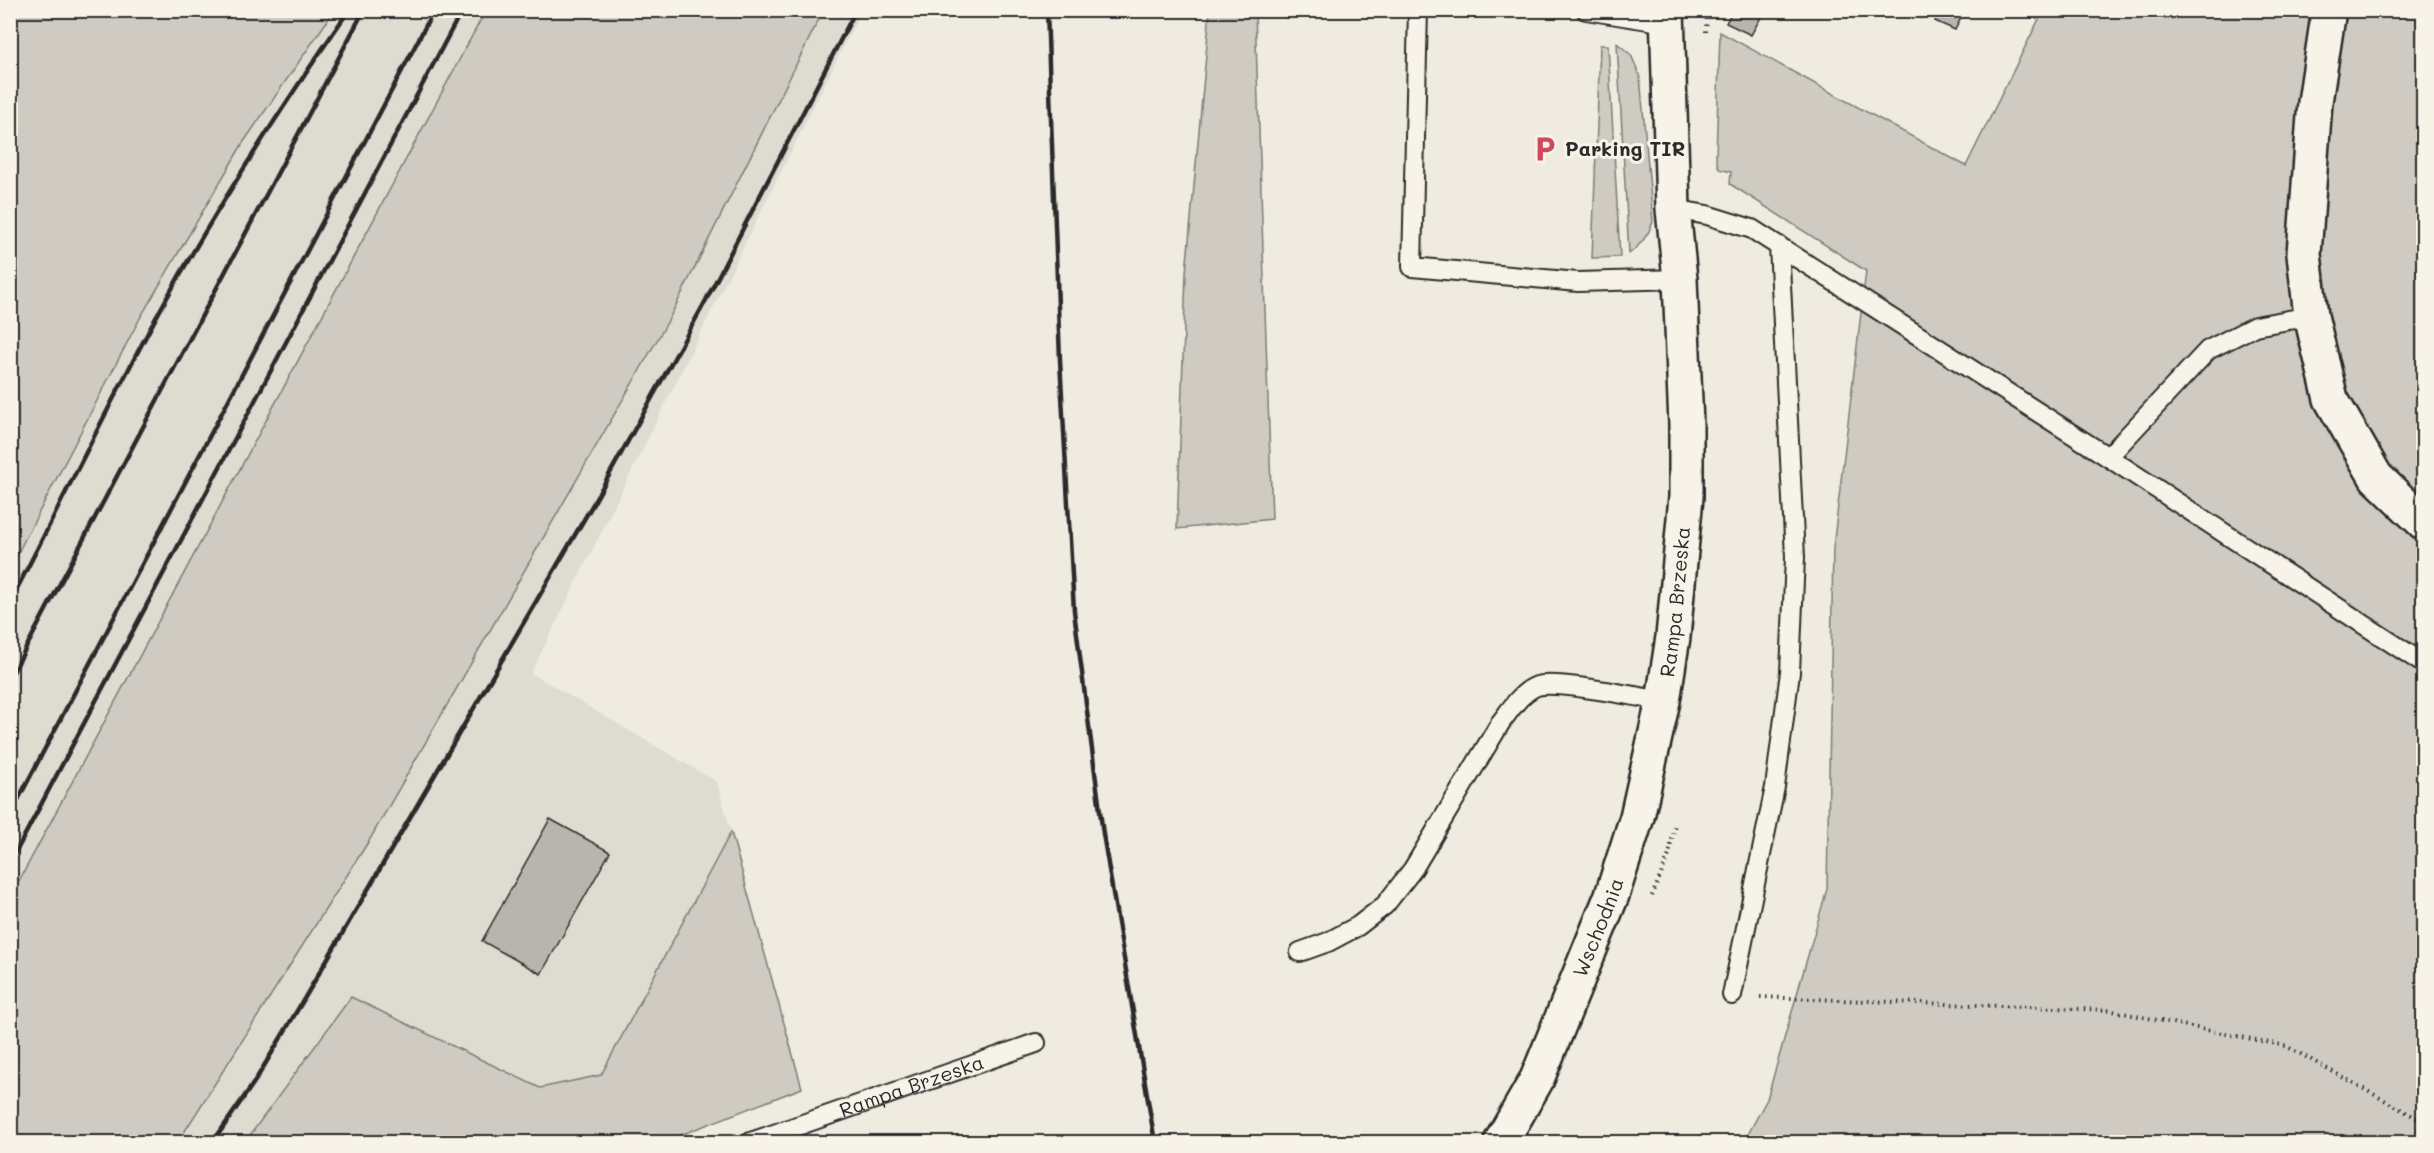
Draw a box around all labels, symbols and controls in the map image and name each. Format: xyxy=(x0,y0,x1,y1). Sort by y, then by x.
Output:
parking icon: Parking TIR xyxy=(1530,134,1560,164)
place label: Parking TIR xyxy=(1565,135,1685,161)
street label: Rampa Brzeska xyxy=(1653,525,1695,679)
street label: Wschodnia xyxy=(1566,875,1629,981)
street label: Rampa Brzeska xyxy=(836,1048,987,1122)

